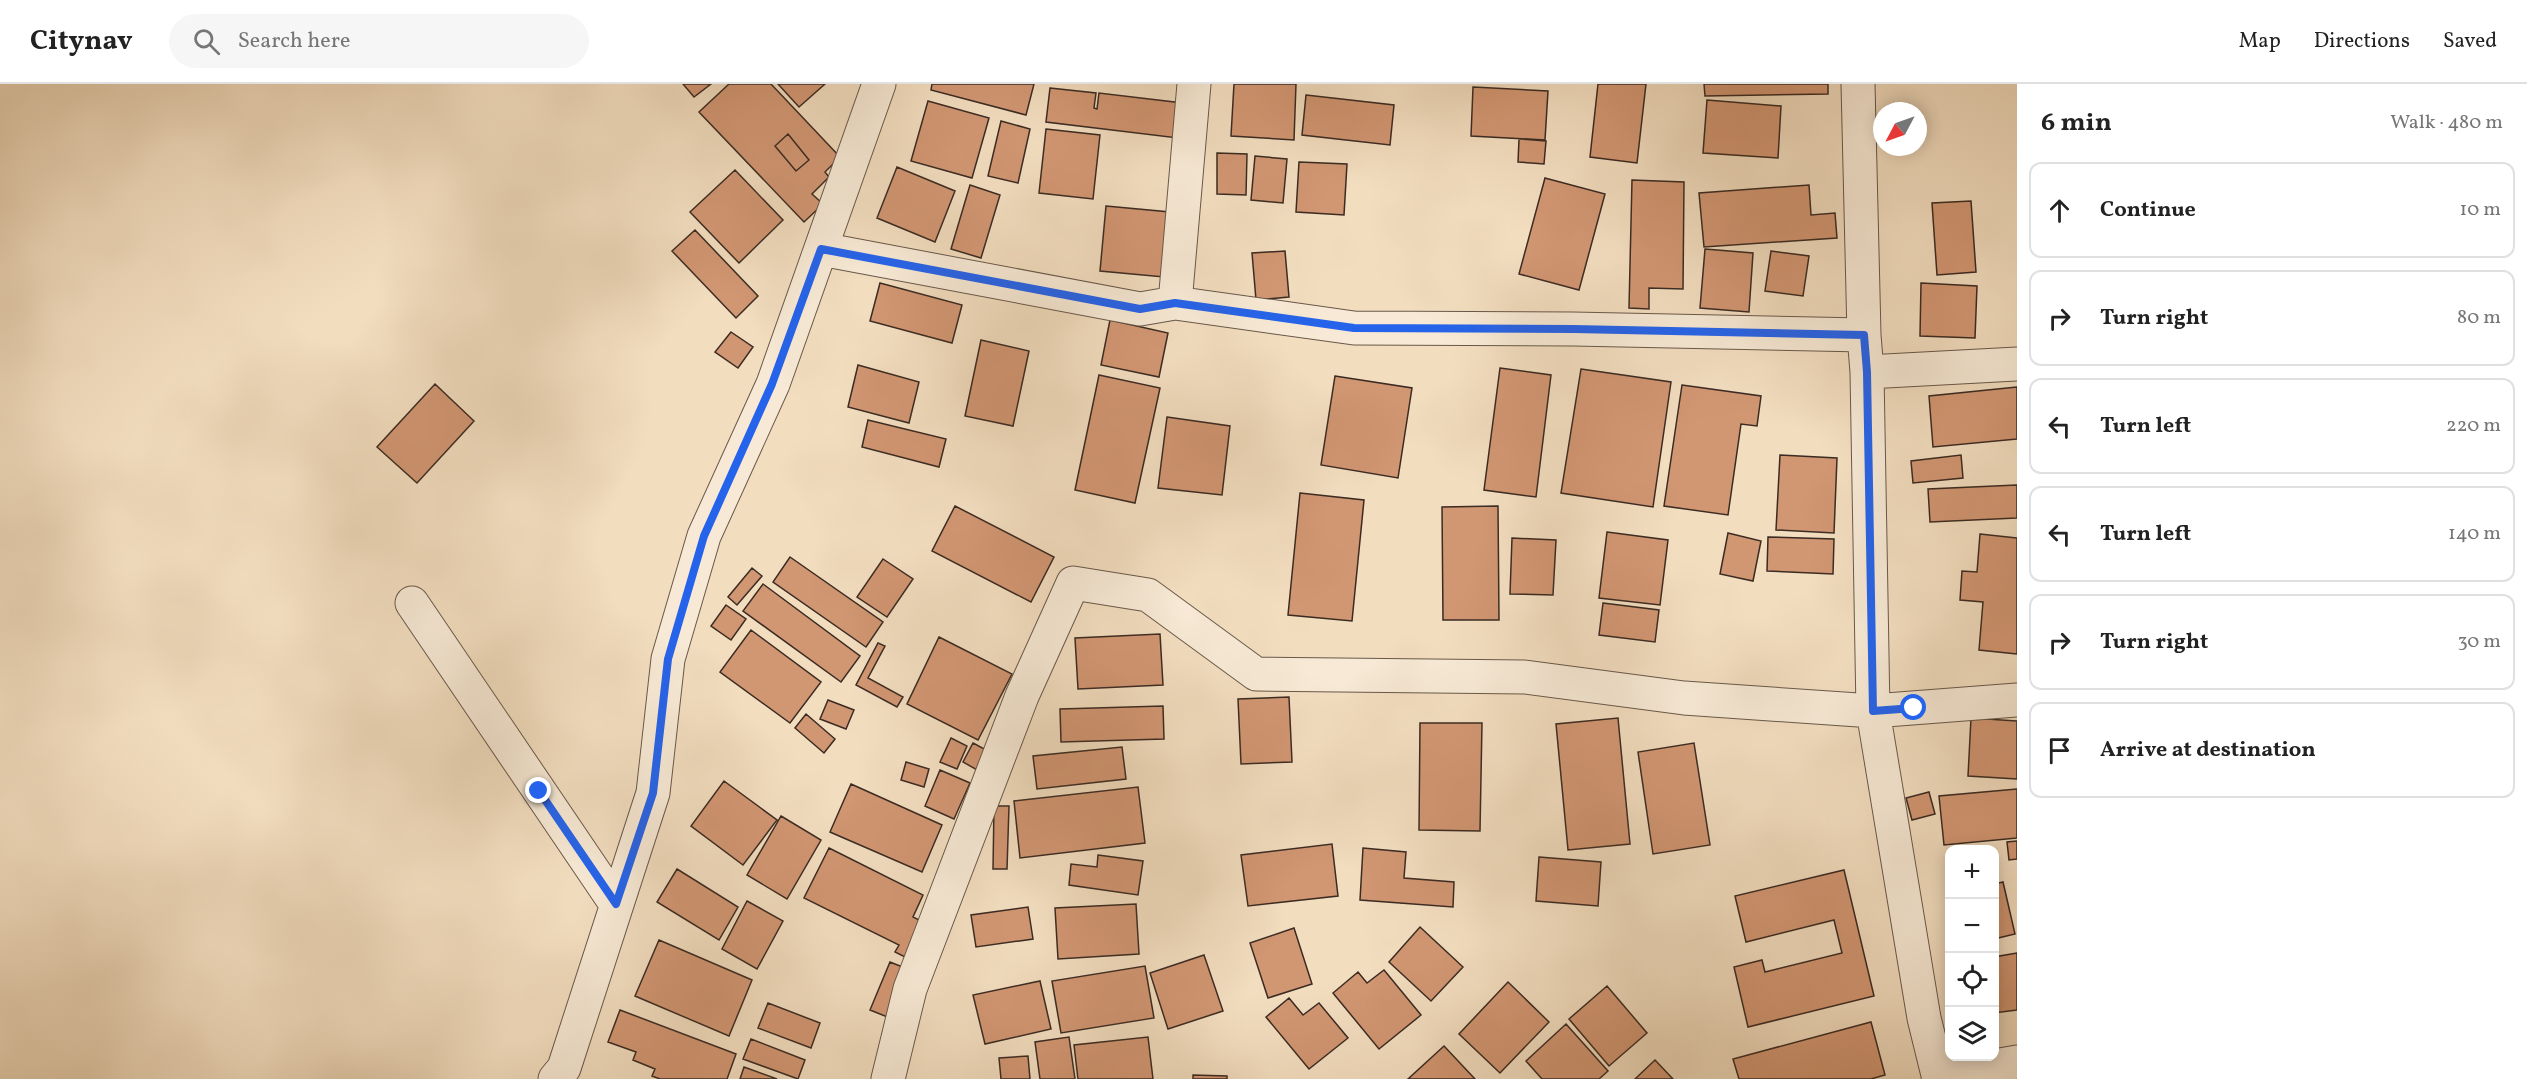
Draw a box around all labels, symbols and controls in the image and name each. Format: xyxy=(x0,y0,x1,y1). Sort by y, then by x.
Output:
search box xyxy=(169,14,589,68)
text: Citynav xyxy=(30,22,133,61)
icon: search xyxy=(190,25,223,58)
text: Search here xyxy=(238,26,350,57)
text: Map xyxy=(2239,27,2281,56)
text: Directions xyxy=(2314,27,2410,56)
text: Saved xyxy=(2443,27,2497,56)
north arrow xyxy=(1873,102,1927,156)
text: 6 min xyxy=(2041,105,2112,141)
text: Walk · 480 m xyxy=(2390,109,2503,137)
icon: ahead xyxy=(2043,194,2076,227)
text: Continue xyxy=(2100,195,2196,226)
text: 10 m xyxy=(2460,196,2501,224)
icon: right xyxy=(2043,302,2076,335)
text: Turn right xyxy=(2100,303,2208,334)
text: 80 m xyxy=(2457,304,2501,332)
icon: left xyxy=(2043,410,2076,443)
text: Turn left xyxy=(2100,411,2191,442)
text: 220 m xyxy=(2446,412,2501,440)
icon: left xyxy=(2043,518,2076,551)
text: Turn left xyxy=(2100,519,2191,550)
text: 140 m xyxy=(2448,520,2501,548)
icon: right xyxy=(2043,626,2076,659)
text: Turn right xyxy=(2100,627,2208,658)
text: 30 m xyxy=(2457,628,2501,656)
route start xyxy=(1900,694,1926,720)
icon: arrive xyxy=(2043,734,2076,767)
text: Arrive at destination xyxy=(2100,735,2316,766)
route end xyxy=(525,777,551,803)
map controls xyxy=(1945,845,1999,1061)
button: + xyxy=(1945,845,1999,899)
button: − xyxy=(1945,899,1999,953)
button: locate xyxy=(1945,953,1999,1007)
button: layers xyxy=(1945,1007,1999,1061)

